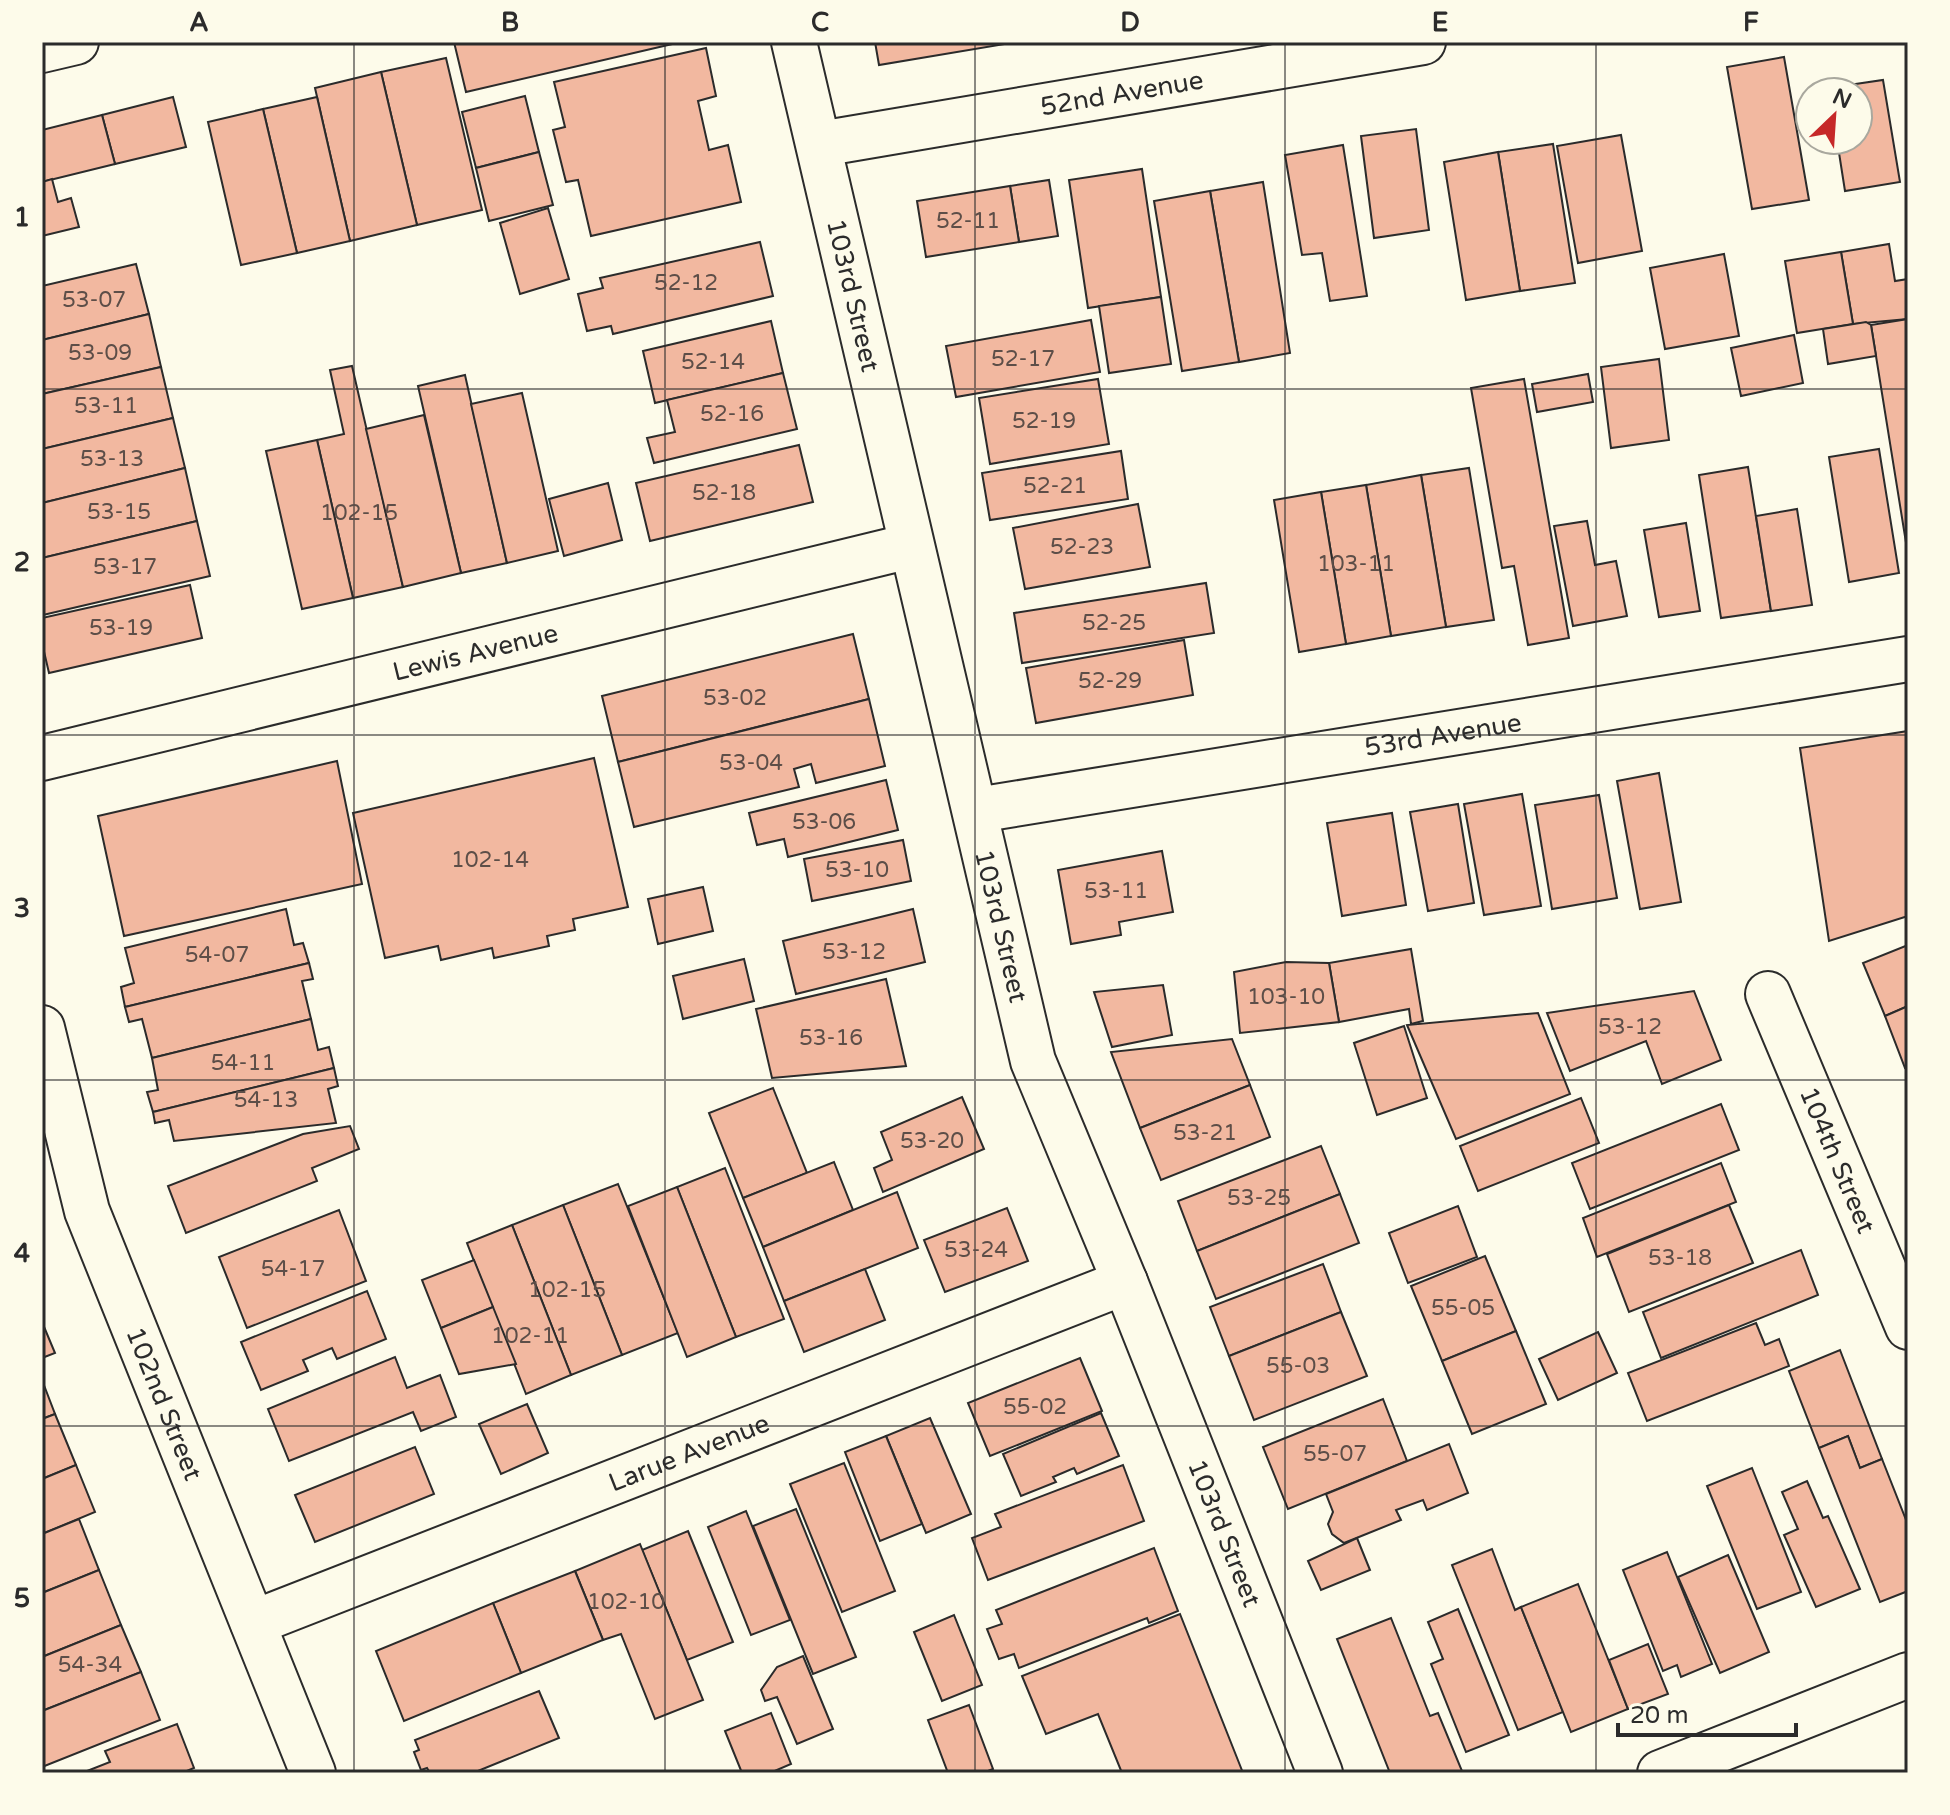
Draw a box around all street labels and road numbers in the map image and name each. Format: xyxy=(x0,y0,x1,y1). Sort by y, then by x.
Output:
street label: 52nd Avenue xyxy=(1038,64,1206,122)
street label: 103rd Street xyxy=(820,216,886,375)
street label: Lewis Avenue xyxy=(389,617,561,687)
street label: 53rd Avenue xyxy=(1362,706,1524,762)
street label: 103rd Street xyxy=(968,846,1034,1006)
street label: 104th Street xyxy=(1793,1082,1882,1238)
street label: 102nd Street xyxy=(120,1322,209,1485)
street label: Larue Avenue xyxy=(604,1407,774,1498)
street label: 103rd Street xyxy=(1181,1455,1268,1611)

